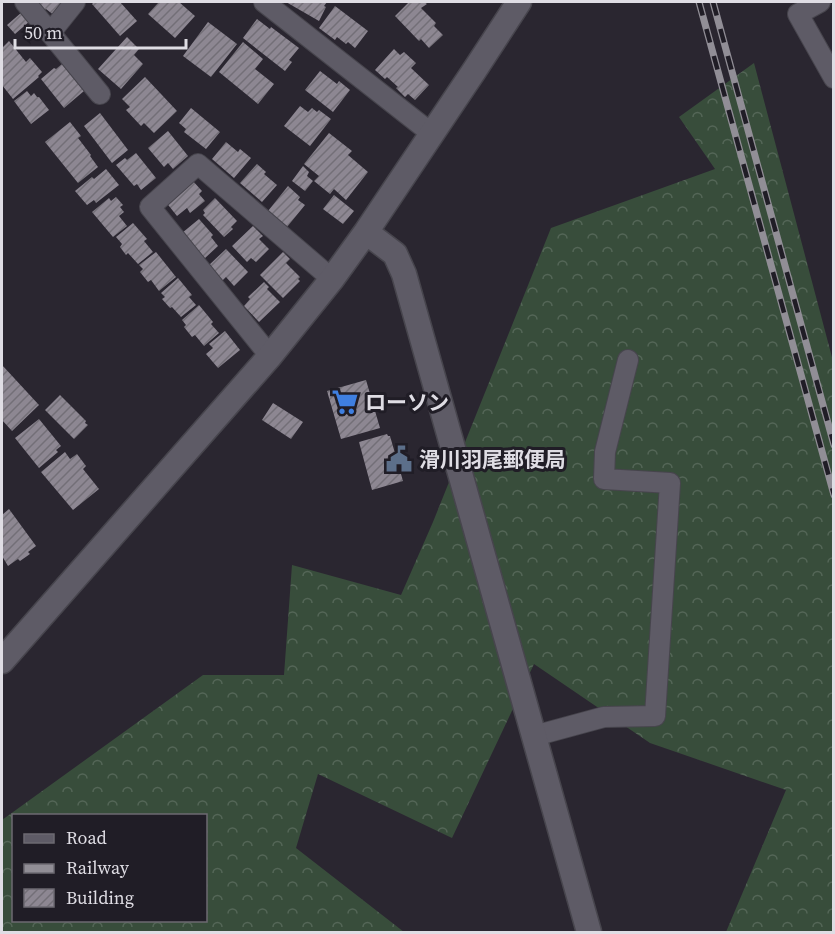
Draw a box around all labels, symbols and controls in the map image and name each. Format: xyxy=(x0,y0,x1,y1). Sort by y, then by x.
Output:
scale bar xyxy=(15,12,186,50)
text: 50 m xyxy=(24,20,62,45)
supermarket icon: ローソン xyxy=(330,387,360,417)
place label: ローソン xyxy=(365,388,449,417)
public building icon: 滑川羽尾郵便局 xyxy=(384,444,414,474)
place label: 滑川羽尾郵便局 xyxy=(419,445,566,474)
legend xyxy=(12,814,207,922)
text: Road xyxy=(66,825,107,850)
text: Railway xyxy=(66,855,130,880)
text: Building xyxy=(66,885,134,910)

